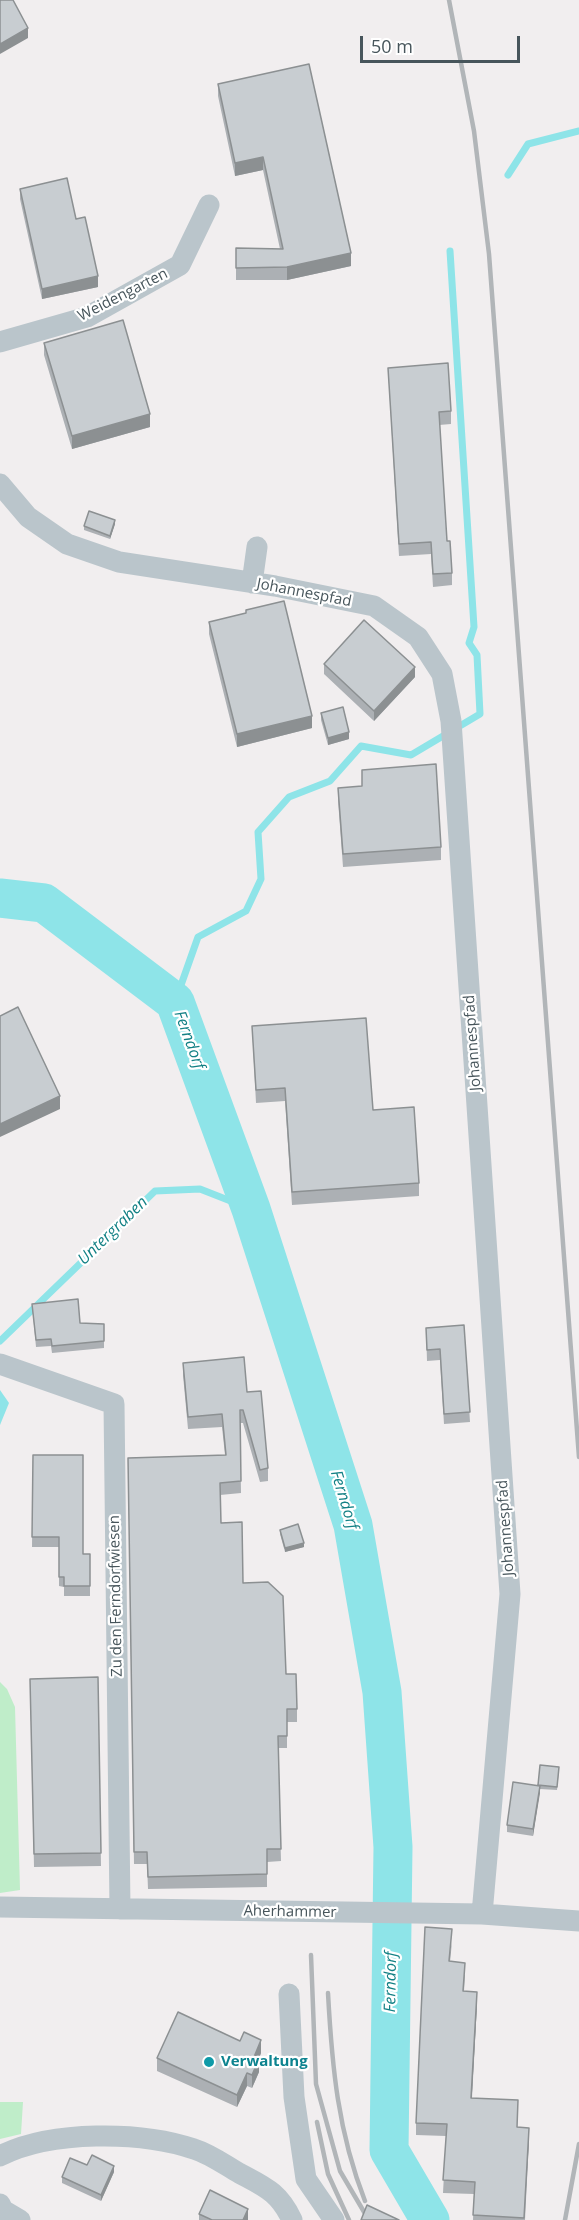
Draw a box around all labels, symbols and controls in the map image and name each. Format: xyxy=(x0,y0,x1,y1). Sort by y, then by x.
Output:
scale bar xyxy=(363,24,524,62)
text: 50 m xyxy=(371,34,413,58)
street label: Weidengarten xyxy=(75,265,171,325)
street label: Johannespfad xyxy=(255,575,353,611)
street label: Johannespfad xyxy=(461,994,485,1092)
water label: Ferndorf xyxy=(170,1008,208,1072)
water label: Untergraben xyxy=(74,1193,152,1269)
water label: Ferndorf xyxy=(326,1468,362,1532)
street label: Johannespfad xyxy=(494,1479,518,1577)
street label: Zu den Ferndorfwiesen xyxy=(106,1515,126,1677)
street label: Aherhammer xyxy=(243,1902,337,1922)
water label: Ferndorf xyxy=(381,1951,401,2013)
place label: Verwaltung xyxy=(221,2053,308,2071)
marker: Verwaltung xyxy=(202,2055,216,2069)

